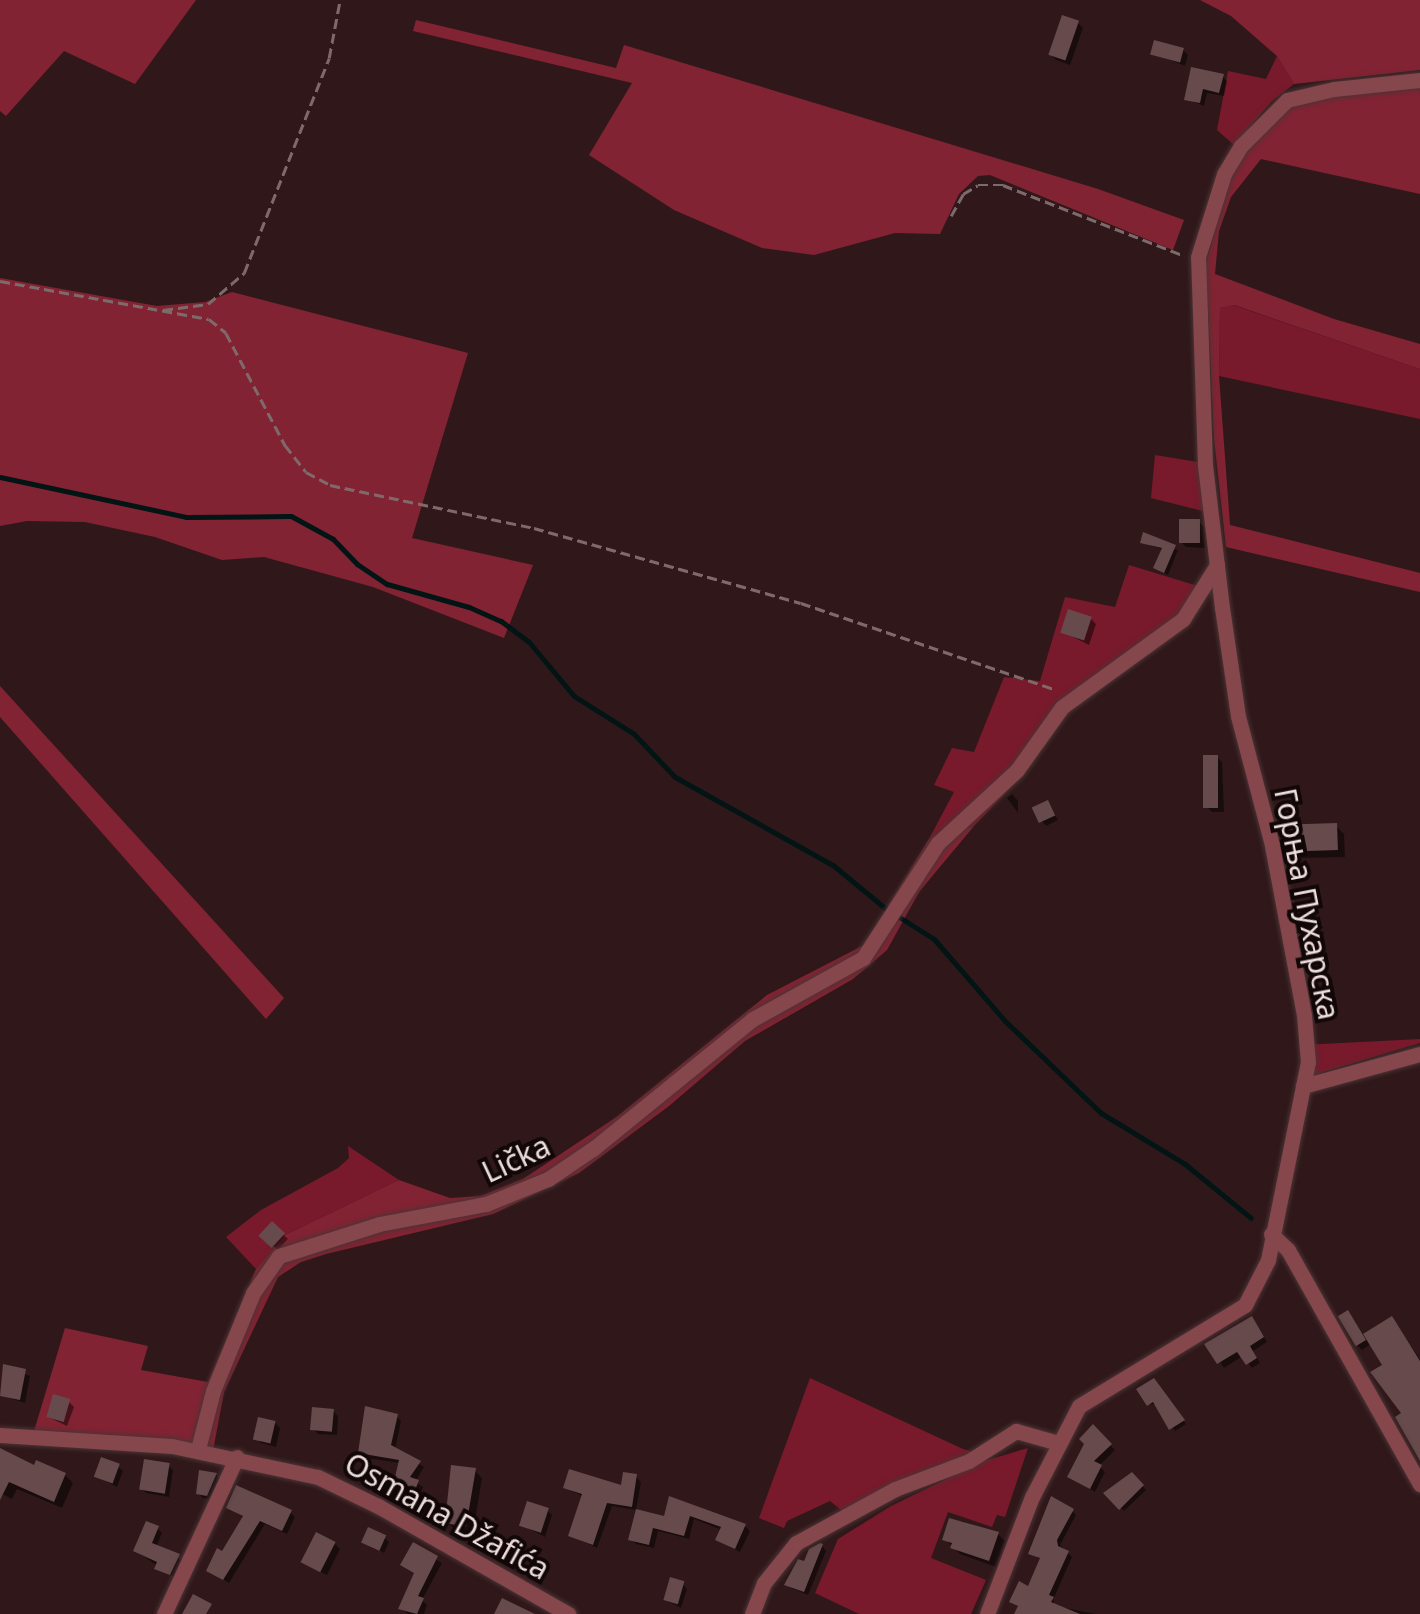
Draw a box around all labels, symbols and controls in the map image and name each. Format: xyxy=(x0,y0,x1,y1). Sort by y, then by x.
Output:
street label: Горња Пухарска xyxy=(1267,785,1347,1023)
street label: Lička xyxy=(476,1128,556,1190)
street label: Osmana Džafića xyxy=(339,1445,555,1587)

